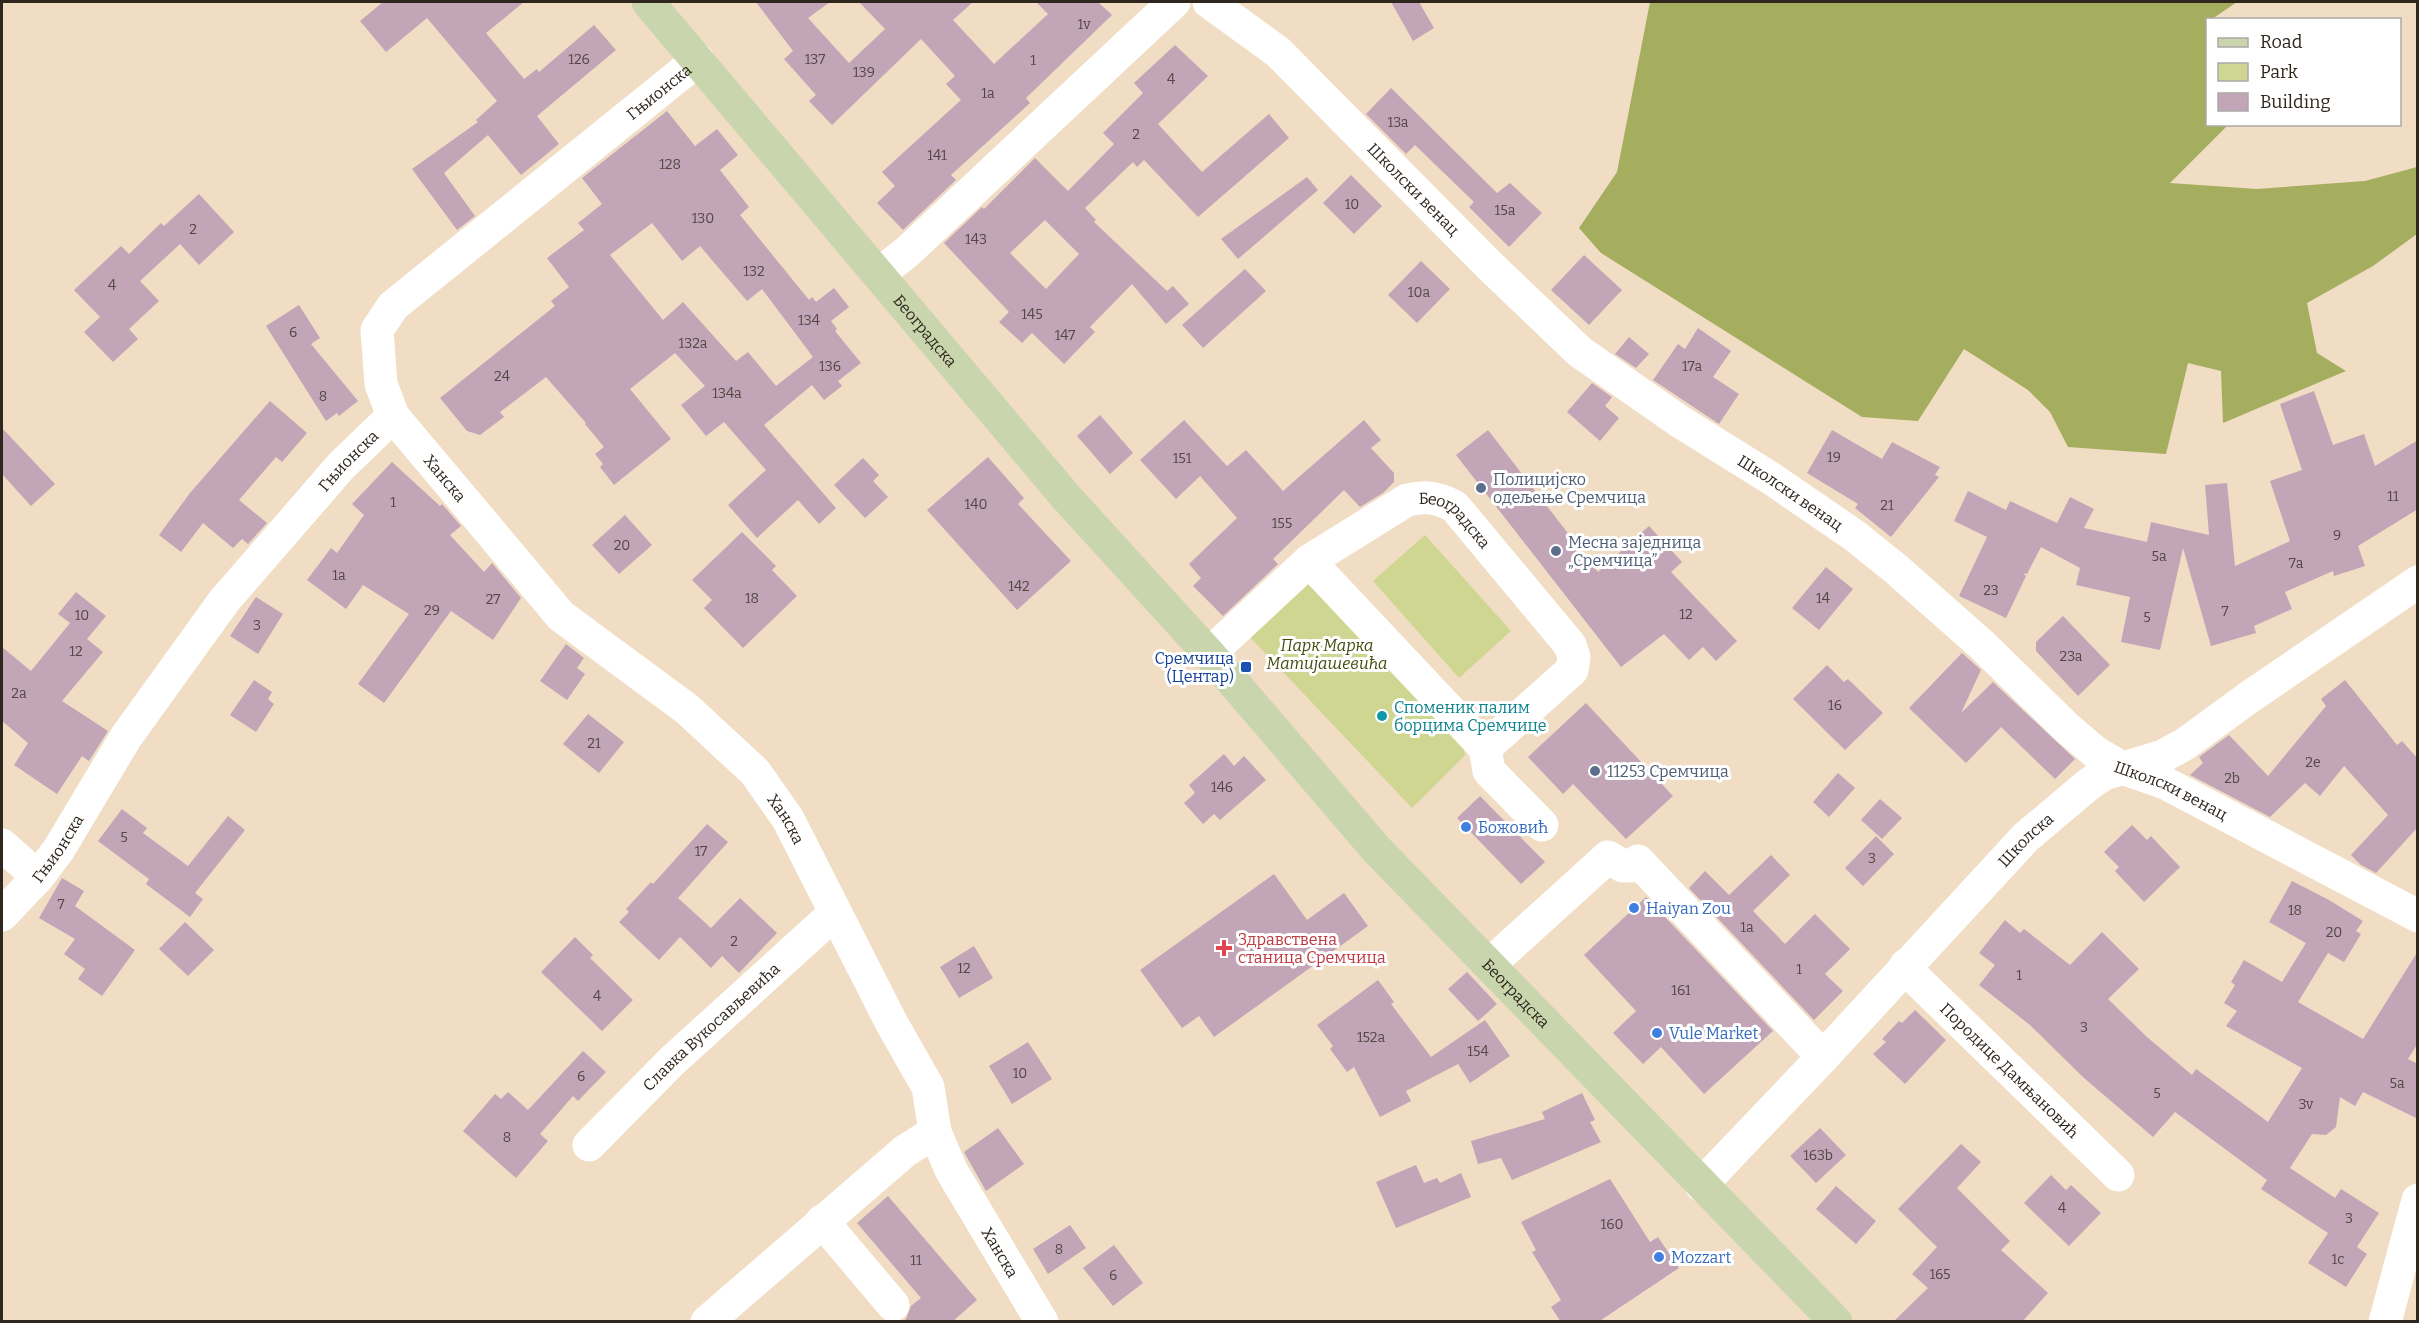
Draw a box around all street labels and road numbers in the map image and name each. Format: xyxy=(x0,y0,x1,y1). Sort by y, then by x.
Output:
street label: Гњионска xyxy=(623,60,695,123)
street label: Школски венац xyxy=(1364,139,1464,239)
street label: Београдска xyxy=(890,290,961,371)
street label: Гњионска xyxy=(314,426,382,495)
street label: Ханска xyxy=(420,451,470,506)
street label: Школски венац xyxy=(1734,451,1847,535)
street label: Београдска xyxy=(1418,488,1495,552)
street label: Школски венац xyxy=(2112,757,2231,824)
street label: Ханска xyxy=(764,790,809,847)
street label: Школска xyxy=(1994,809,2057,871)
street label: Гњионска xyxy=(28,811,87,886)
street label: Београдска xyxy=(1478,955,1554,1032)
street label: Славка Вукосављевића xyxy=(639,959,784,1095)
street label: Породице Дамњановић xyxy=(1937,999,2083,1142)
street label: Ханска xyxy=(978,1224,1023,1281)

